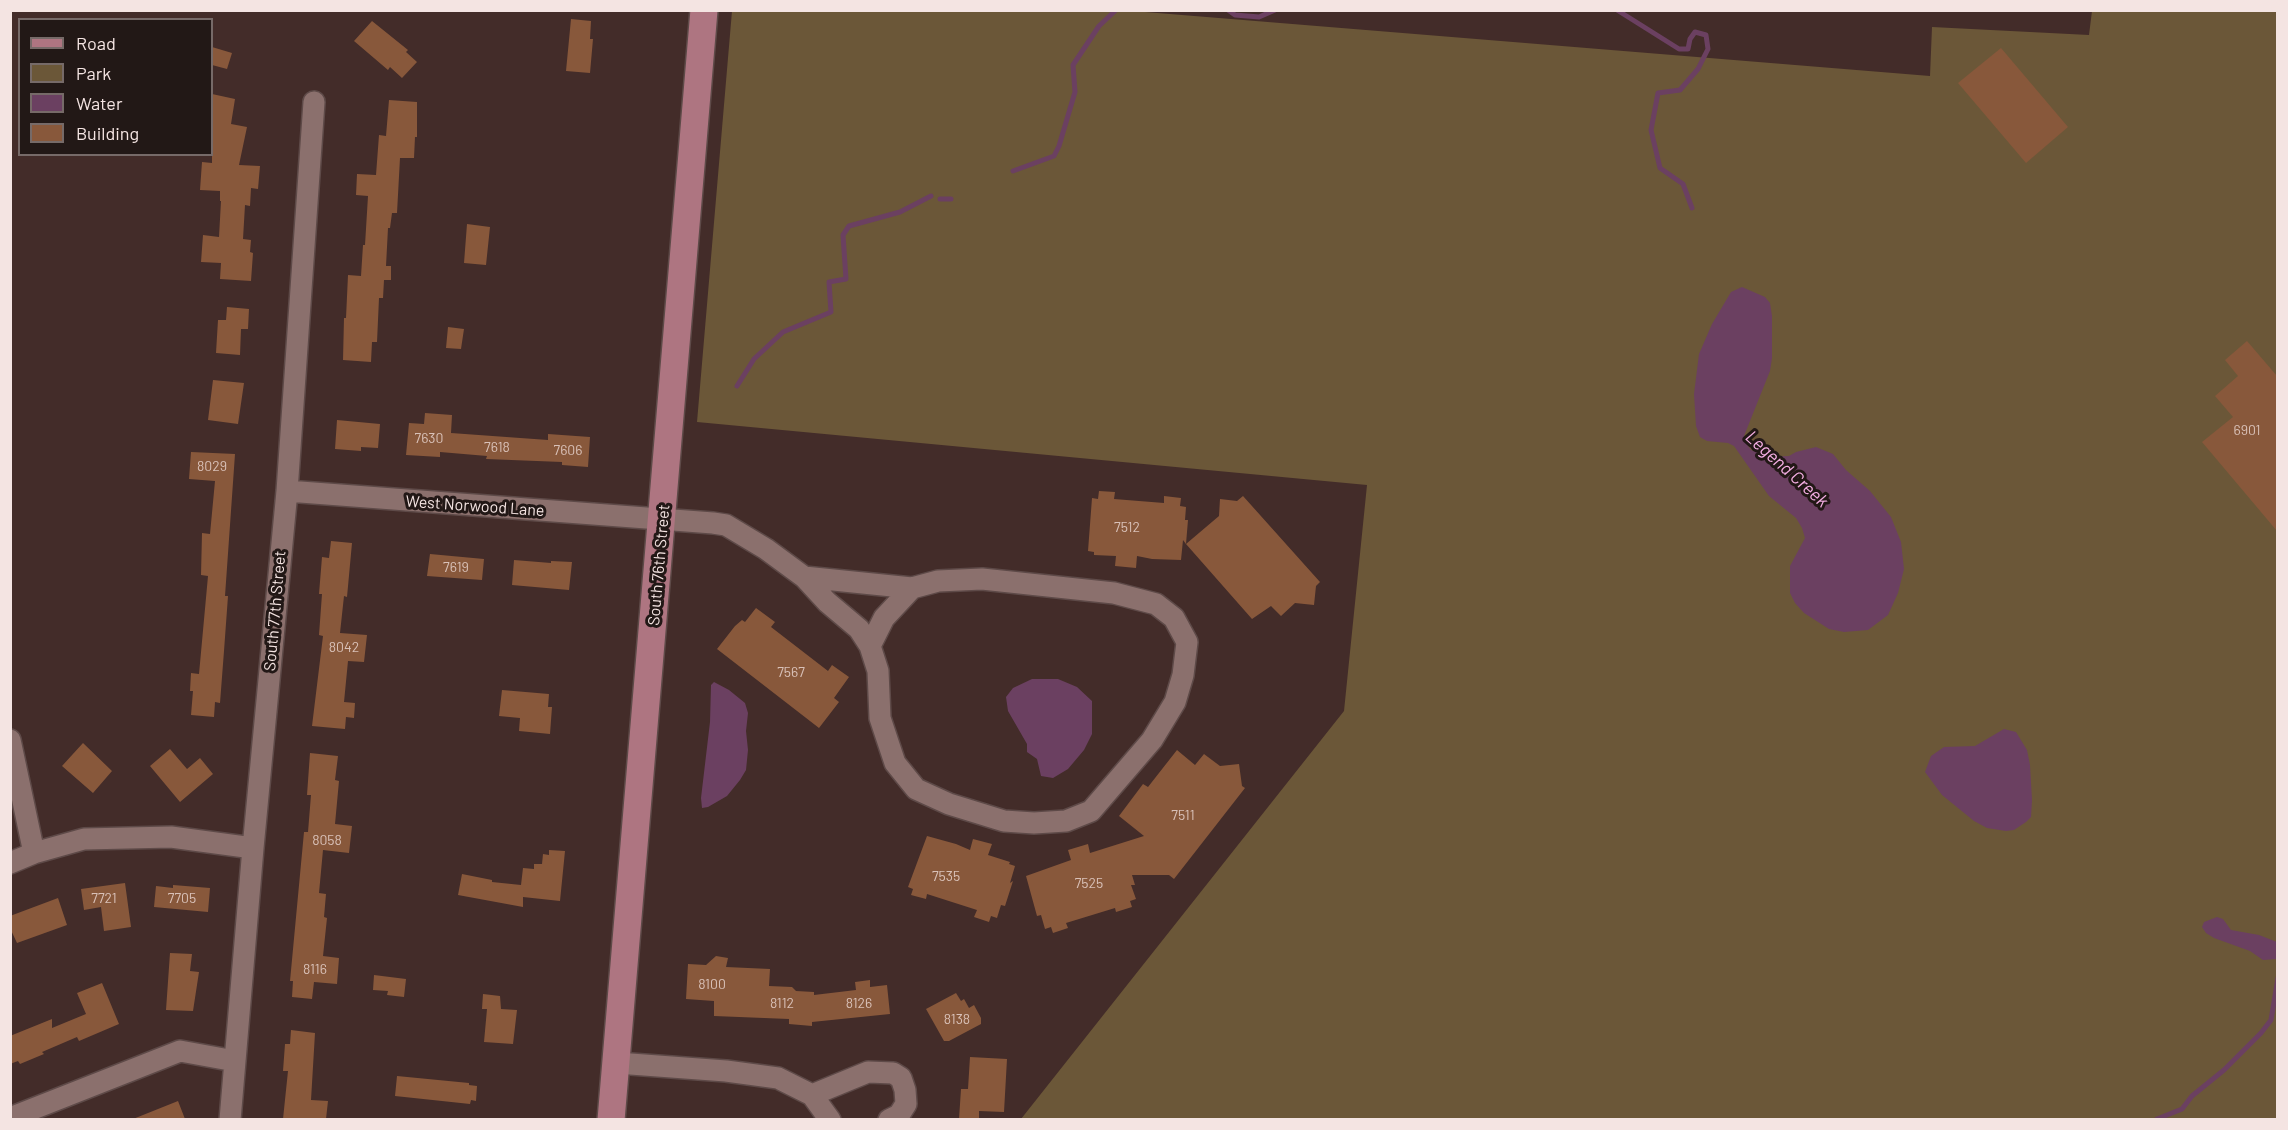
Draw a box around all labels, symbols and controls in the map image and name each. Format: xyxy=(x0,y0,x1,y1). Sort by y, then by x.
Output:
legend xyxy=(18,18,213,156)
text: Road xyxy=(76,32,116,54)
text: Park xyxy=(76,62,111,84)
text: Water xyxy=(76,92,123,114)
text: Building xyxy=(76,122,139,144)
house number: 6901 xyxy=(2234,422,2260,438)
water label: Legend Creek xyxy=(1741,426,1833,512)
house number: 7630 xyxy=(415,430,443,446)
house number: 7618 xyxy=(484,439,510,455)
house number: 7606 xyxy=(554,442,582,458)
house number: 8029 xyxy=(197,458,227,474)
street label: West Norwood Lane xyxy=(405,492,545,520)
street label: South 76th Street xyxy=(644,504,674,626)
house number: 7512 xyxy=(1114,519,1140,535)
street label: South 77th Street xyxy=(260,550,290,672)
house number: 7619 xyxy=(443,559,469,575)
house number: 8042 xyxy=(329,639,359,655)
house number: 7567 xyxy=(777,664,805,680)
house number: 7511 xyxy=(1171,807,1195,823)
house number: 8058 xyxy=(312,832,342,848)
house number: 7535 xyxy=(932,868,960,884)
house number: 7525 xyxy=(1075,875,1103,891)
house number: 7721 xyxy=(91,890,117,906)
house number: 7705 xyxy=(168,890,196,906)
house number: 8116 xyxy=(303,961,327,977)
house number: 8100 xyxy=(698,976,726,992)
house number: 8112 xyxy=(770,995,794,1011)
house number: 8126 xyxy=(846,995,872,1011)
house number: 8138 xyxy=(944,1011,970,1027)

